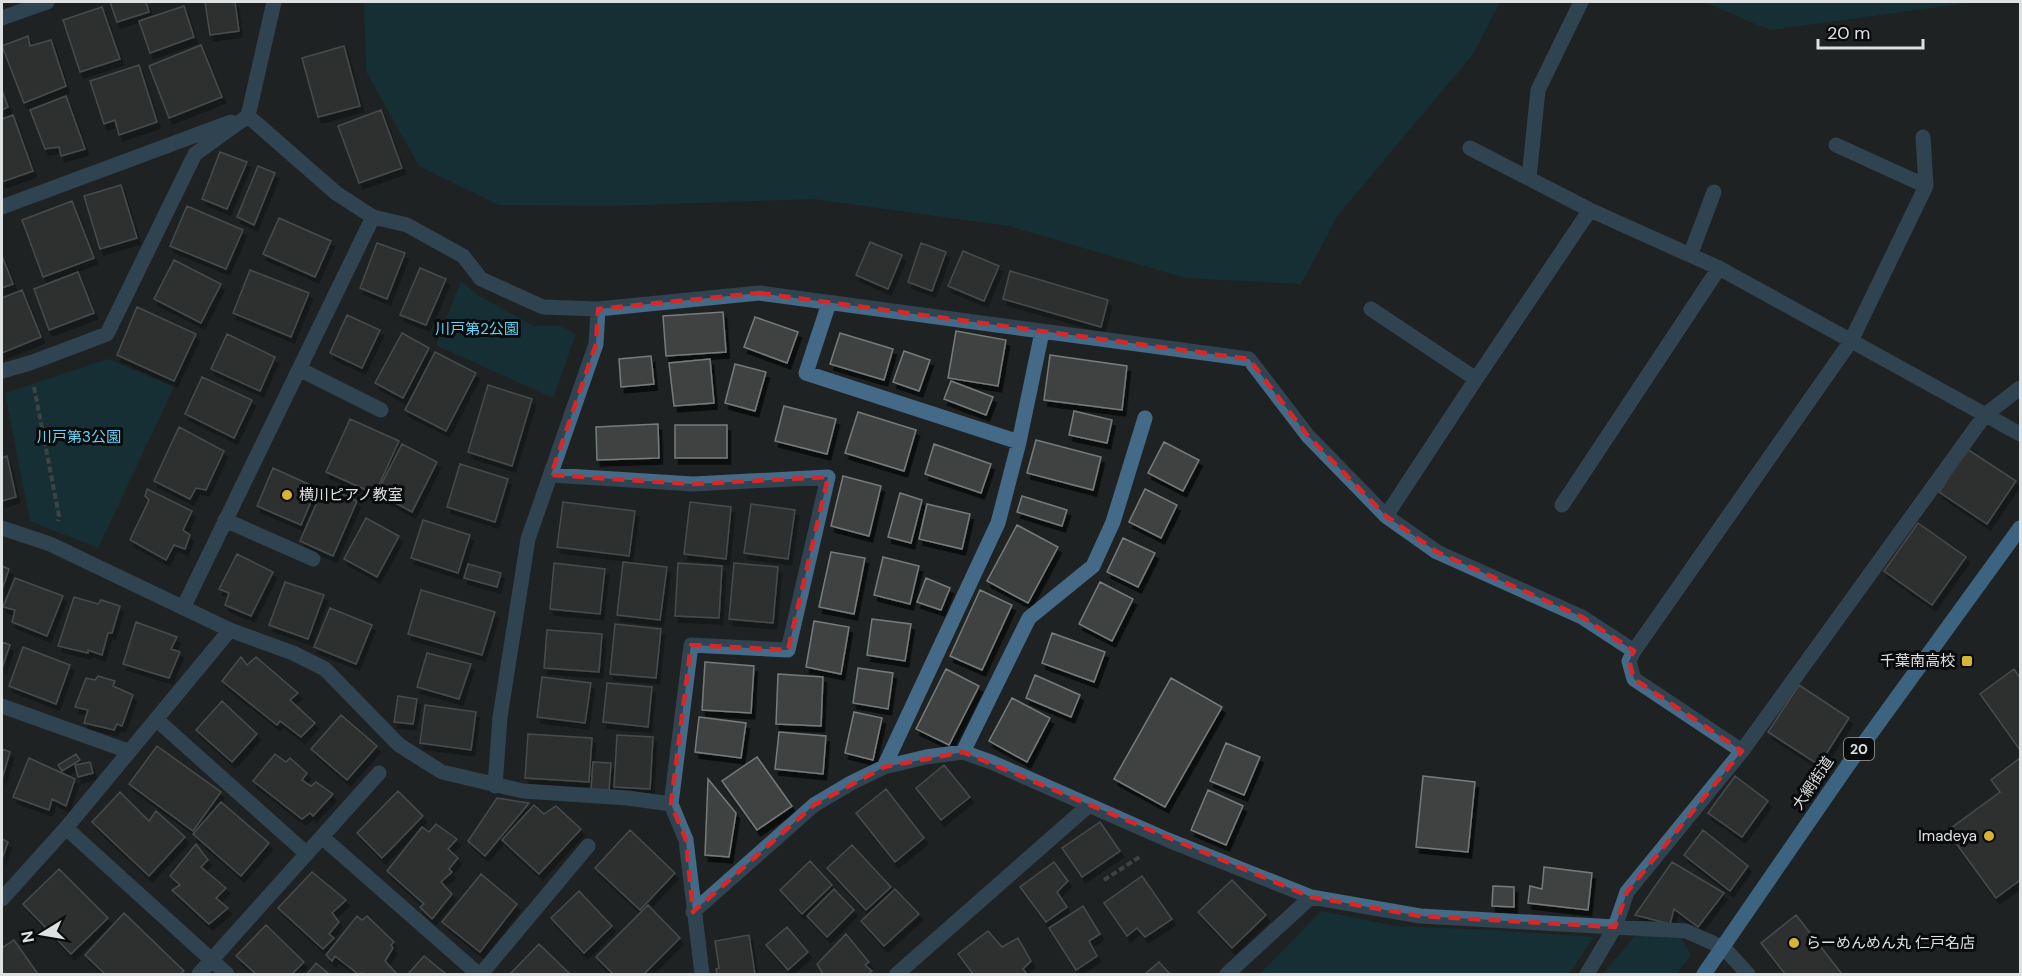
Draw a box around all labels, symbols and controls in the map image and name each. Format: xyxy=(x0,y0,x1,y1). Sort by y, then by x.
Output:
scale bar xyxy=(1818,12,1923,50)
text: 20 m xyxy=(1827,21,1870,45)
park label: 川戸第2公園 xyxy=(435,319,519,339)
park label: 川戸第3公園 xyxy=(37,427,121,447)
place label: 横川ピアノ教室 xyxy=(299,485,403,505)
marker: 横川ピアノ教室 xyxy=(280,488,294,502)
place label: 千葉南高校 xyxy=(1880,651,1955,671)
marker: 千葉南高校 xyxy=(1960,654,1974,668)
road number: 20 xyxy=(1844,738,1874,760)
street label: 大網街道 xyxy=(1788,753,1838,813)
place label: Imadeya xyxy=(1918,826,1977,846)
marker: Imadeya xyxy=(1982,829,1996,843)
north arrow xyxy=(12,904,72,964)
text: N xyxy=(16,929,39,944)
place label: らーめんめん丸 仁戸名店 xyxy=(1806,933,1975,953)
marker: らーめんめん丸 仁戸名店 xyxy=(1787,936,1801,950)

